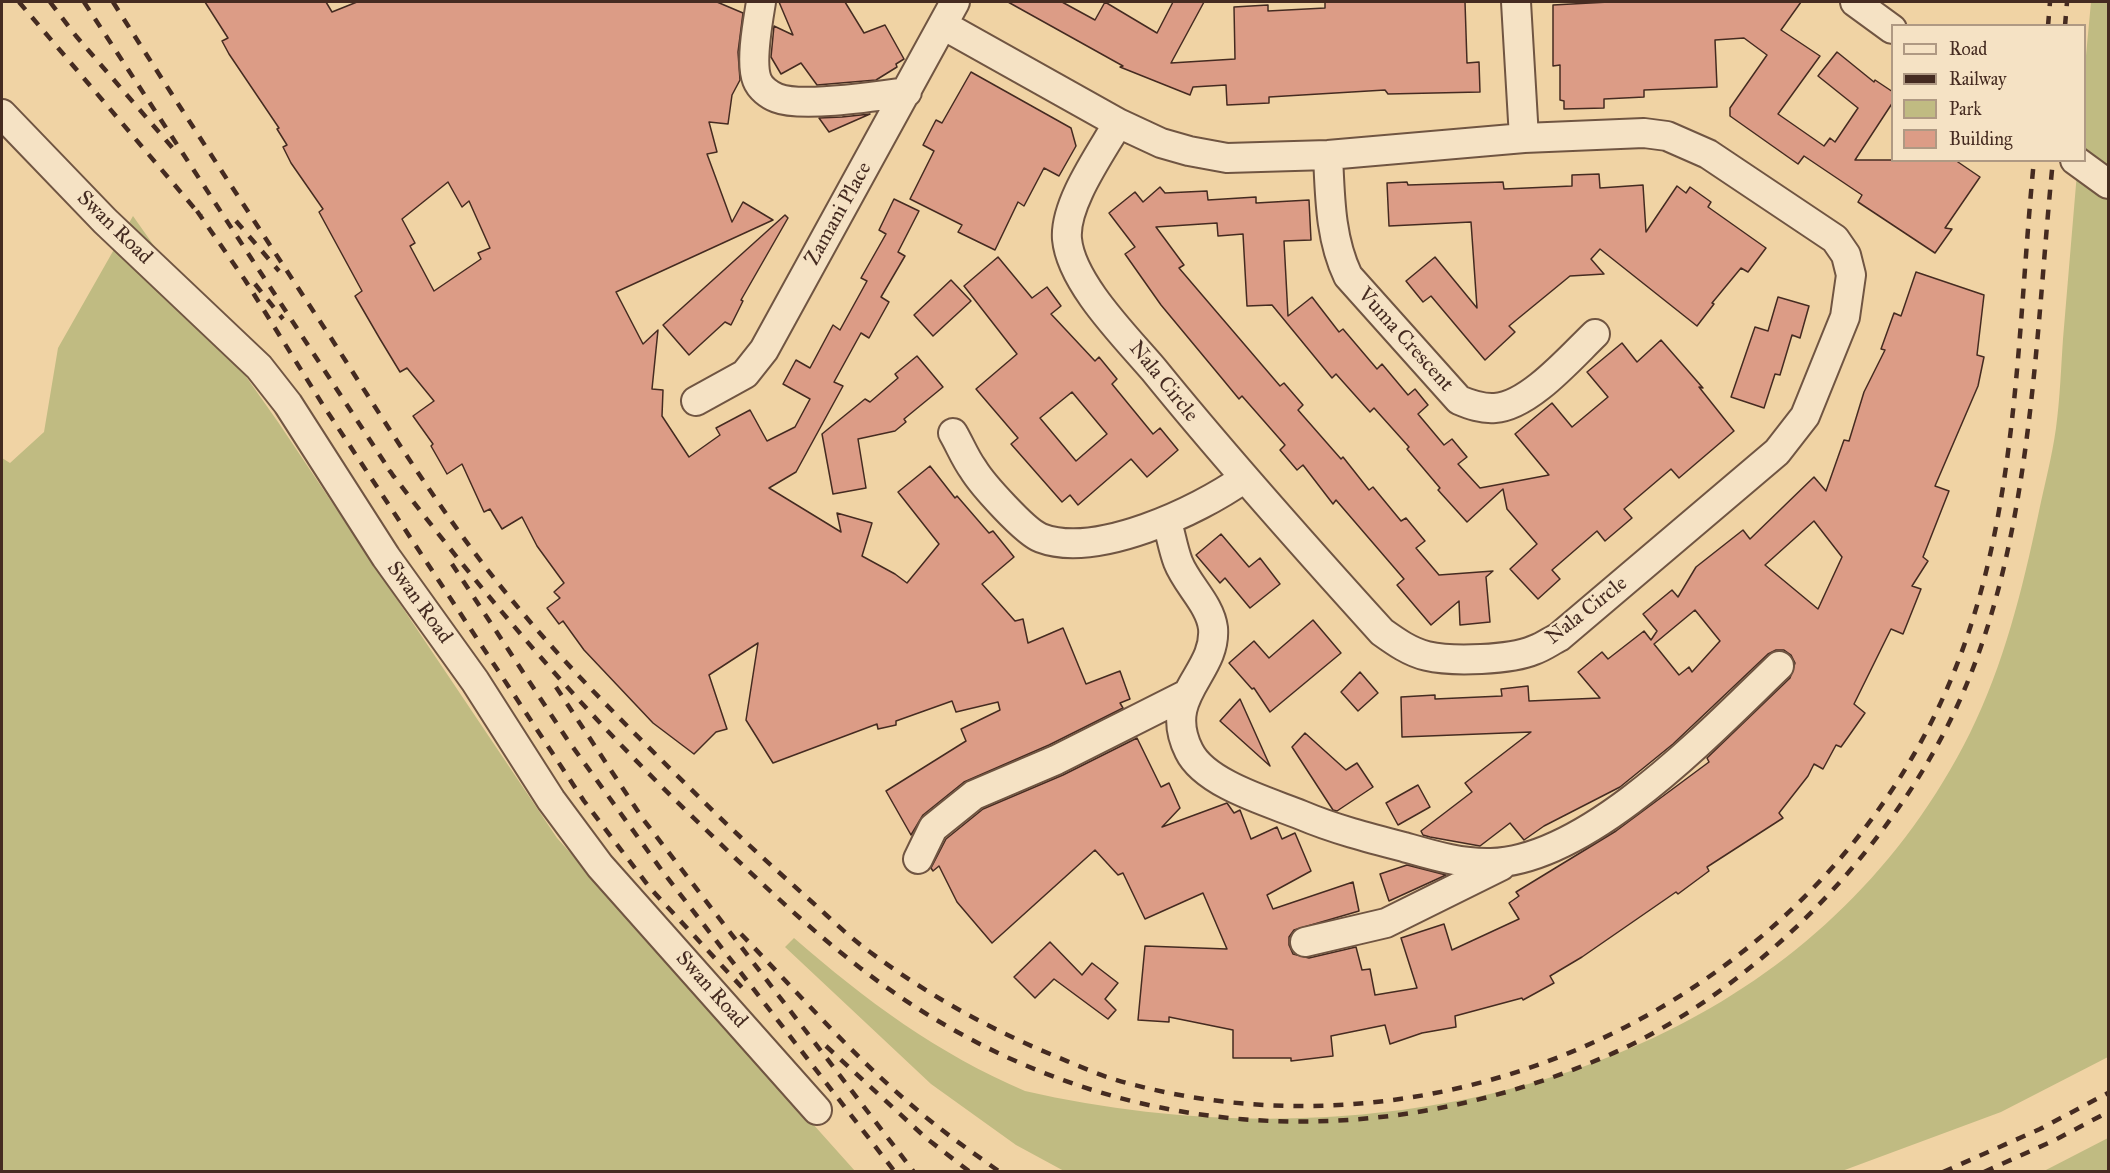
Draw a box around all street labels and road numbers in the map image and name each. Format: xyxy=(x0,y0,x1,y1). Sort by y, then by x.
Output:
street label: Zamani Place xyxy=(800,158,878,270)
street label: Swan Road xyxy=(71,186,157,270)
street label: Vuma Crescent xyxy=(1352,283,1458,397)
street label: Nala Circle xyxy=(1123,337,1203,427)
street label: Swan Road xyxy=(381,557,457,649)
street label: Nala Circle xyxy=(1541,571,1633,651)
street label: Swan Road xyxy=(670,946,752,1034)

